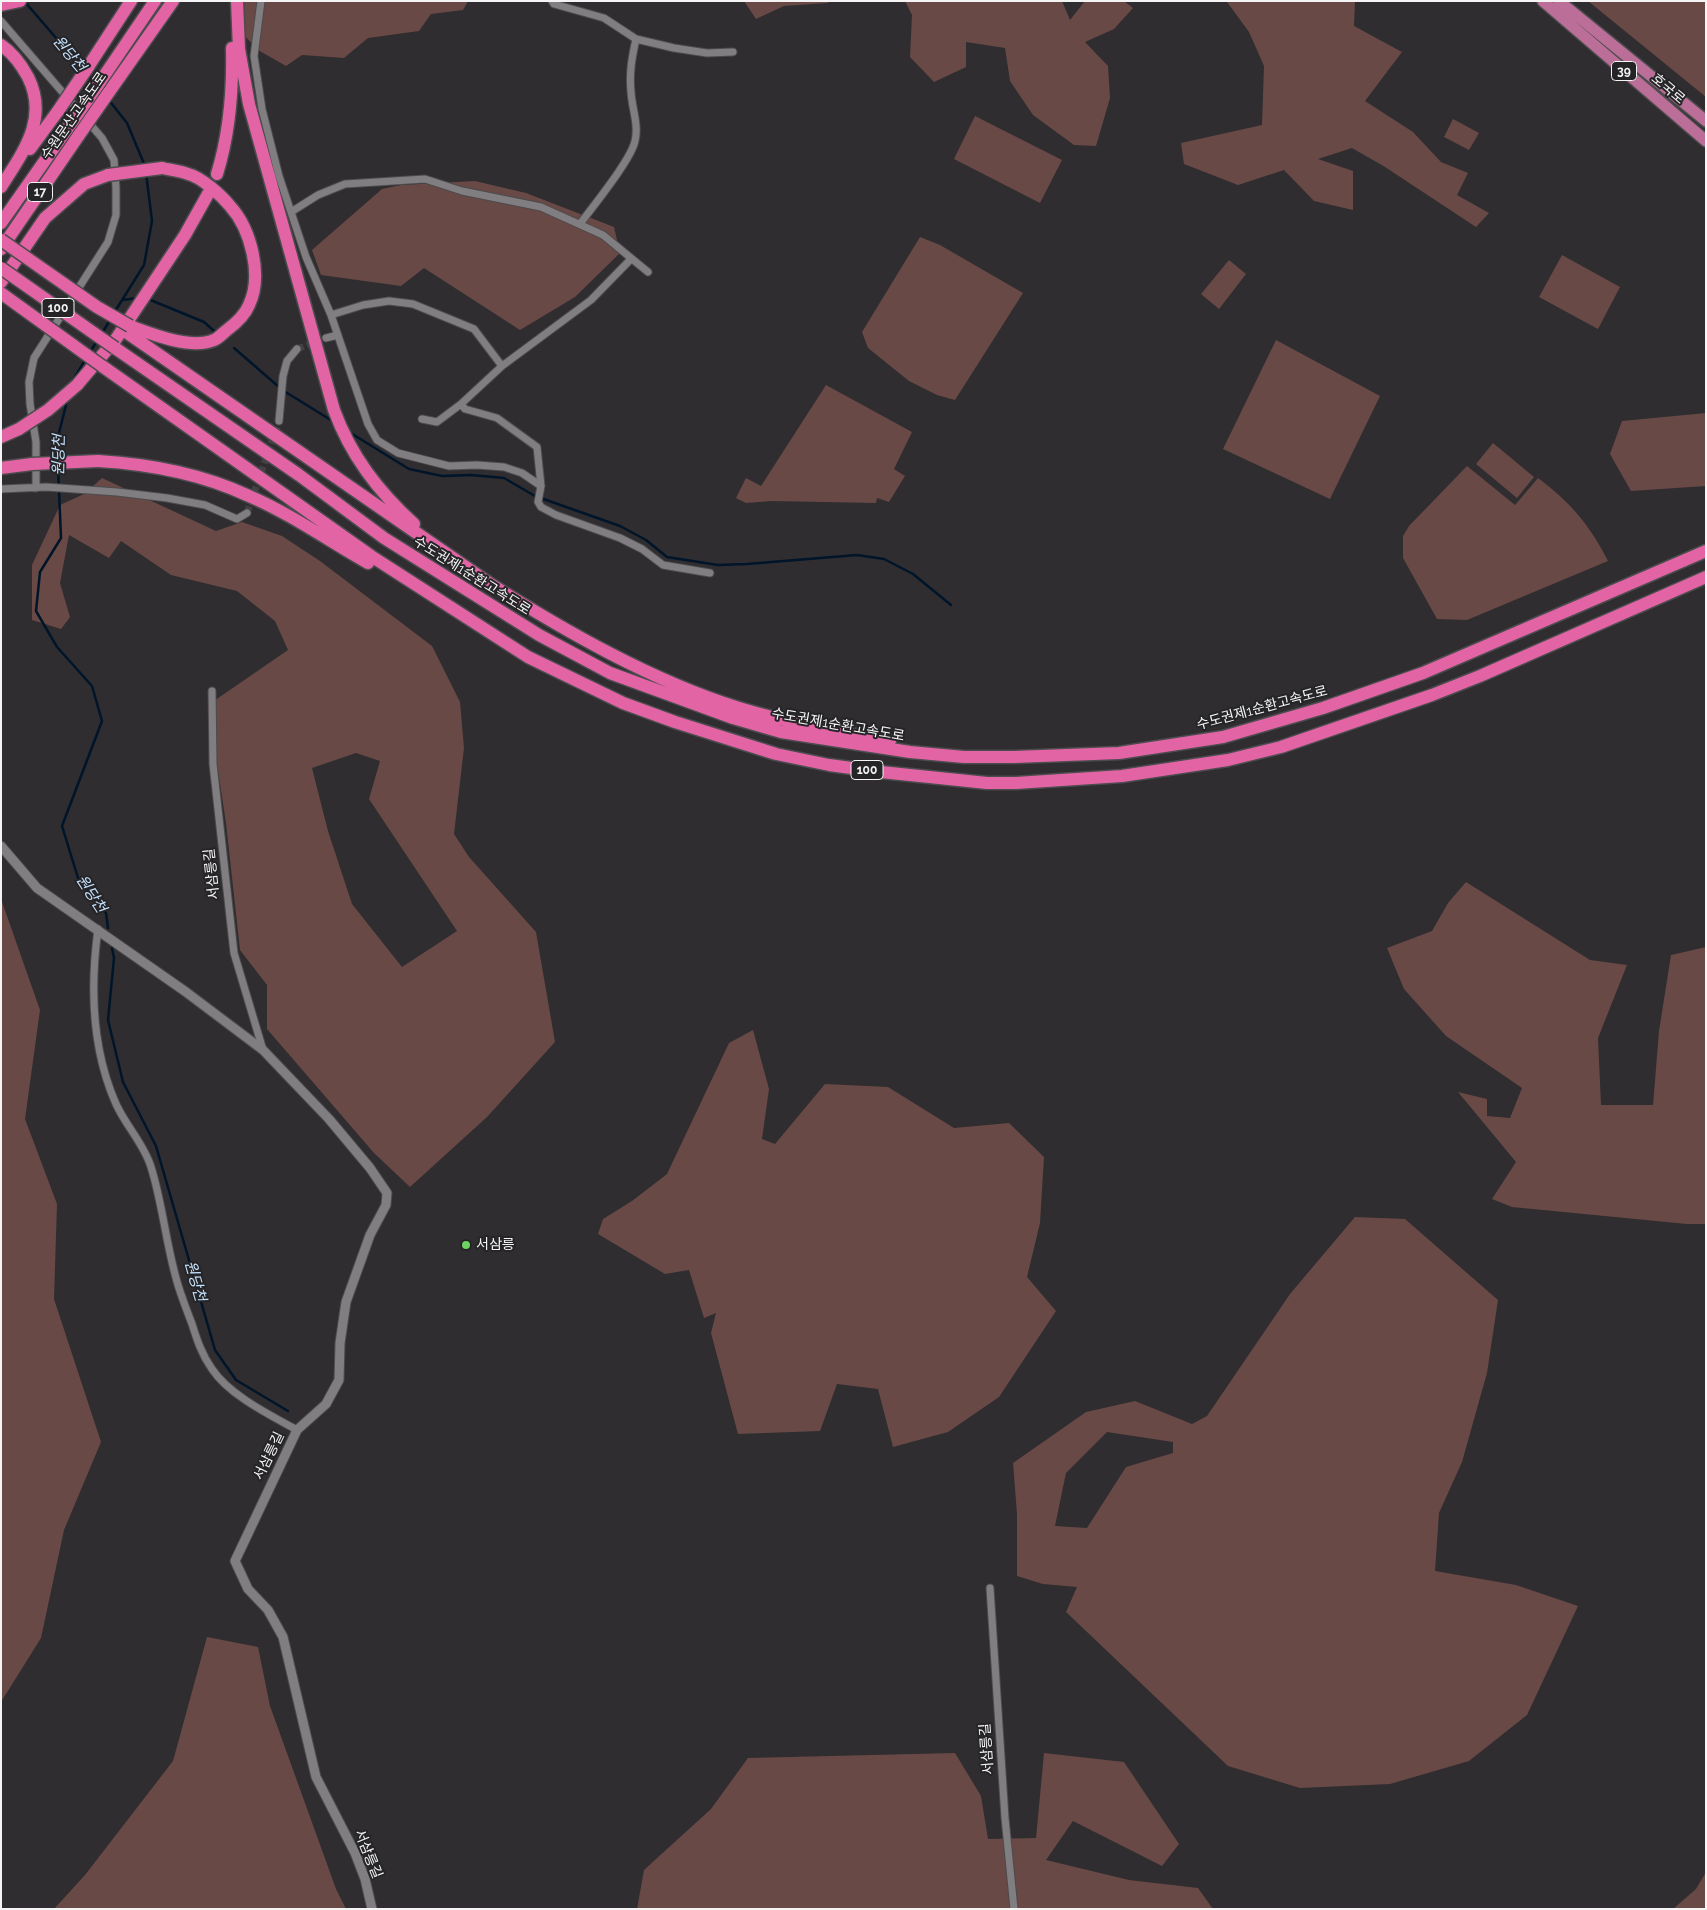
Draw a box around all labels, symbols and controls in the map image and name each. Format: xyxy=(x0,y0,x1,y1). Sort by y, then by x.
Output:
water label: 원당천 xyxy=(49,32,89,76)
road number: 39 xyxy=(1612,61,1636,80)
street label: 수원문산고속도로 xyxy=(38,69,110,163)
street label: 호국로 xyxy=(1648,70,1688,108)
road number: 17 xyxy=(28,182,52,202)
road number: 100 xyxy=(42,298,74,318)
water label: 원당천 xyxy=(50,434,68,476)
street label: 수도권제1순환고속도로 xyxy=(410,533,534,619)
street label: 수도권제1순환고속도로 xyxy=(1195,682,1329,734)
street label: 수도권제1순환고속도로 xyxy=(770,705,906,745)
road number: 100 xyxy=(851,760,883,780)
street label: 서삼릉길 xyxy=(201,848,223,900)
water label: 원당천 xyxy=(72,872,110,916)
place label: 서삼릉 xyxy=(476,1237,515,1253)
marker: 서삼릉 xyxy=(460,1239,472,1251)
water label: 원당천 xyxy=(181,1259,209,1303)
street label: 서삼릉길 xyxy=(250,1429,288,1483)
street label: 서삼릉길 xyxy=(977,1723,997,1775)
street label: 서삼릉길 xyxy=(351,1827,385,1881)

